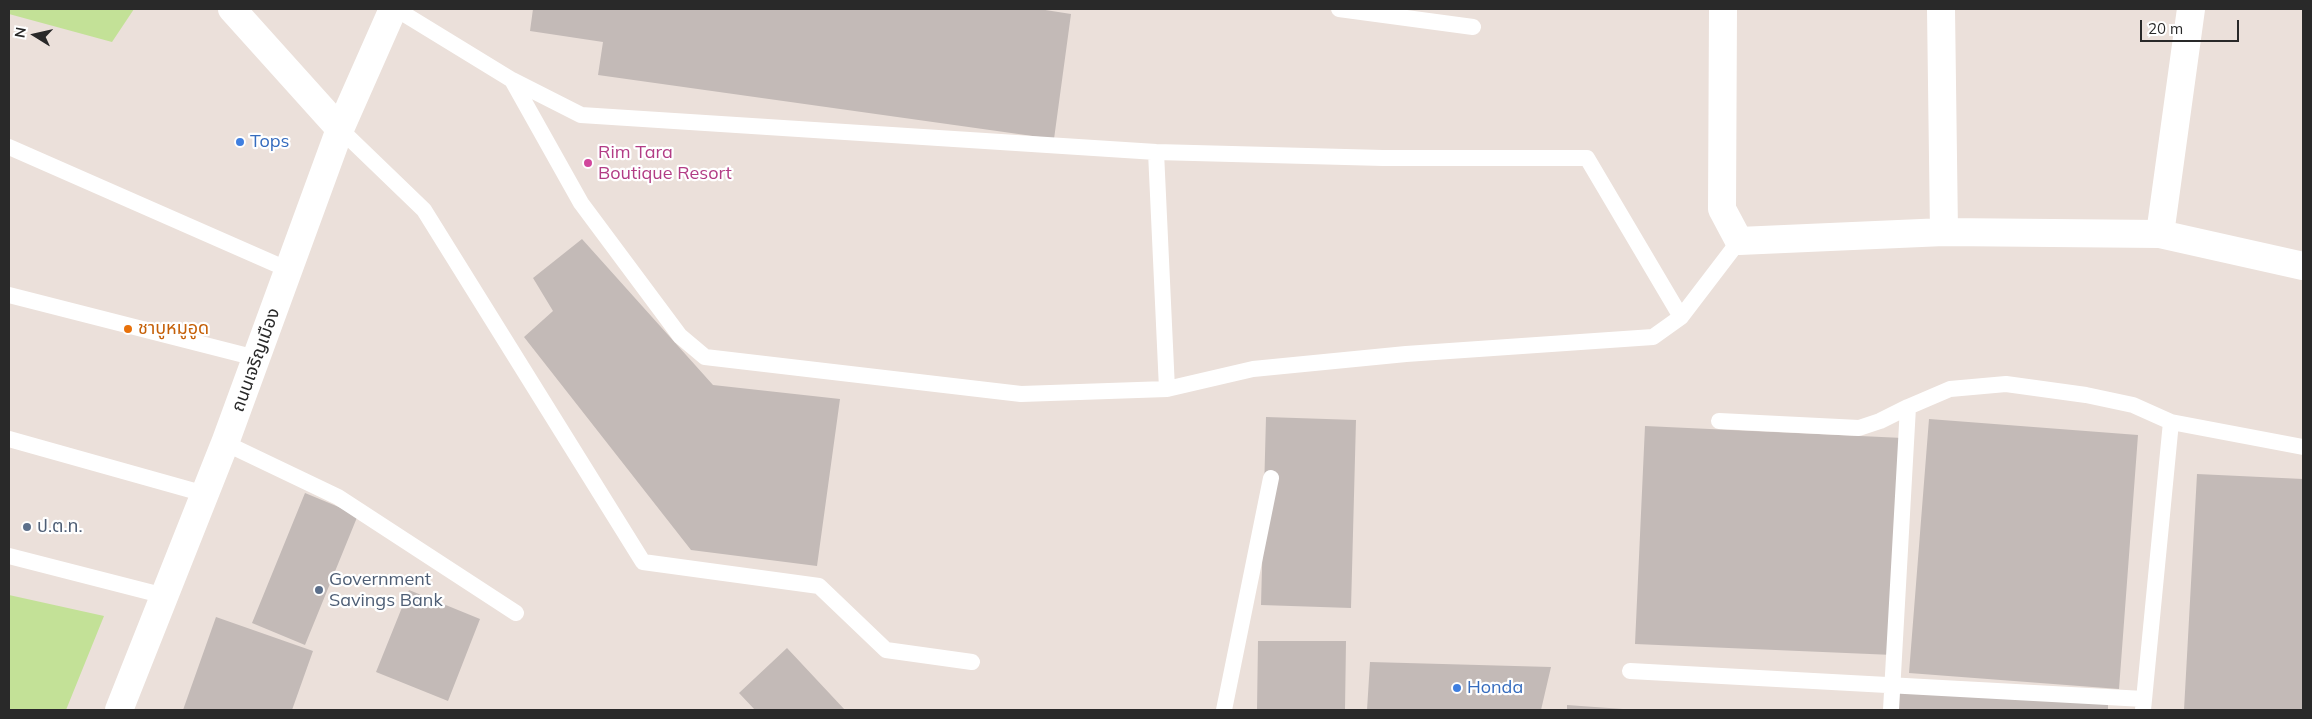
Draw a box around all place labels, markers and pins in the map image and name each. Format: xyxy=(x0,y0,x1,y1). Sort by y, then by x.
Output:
place label: Tops xyxy=(250,131,290,153)
marker: Tops xyxy=(234,136,246,148)
place label: Rim Tara Boutique Resort xyxy=(598,142,732,184)
marker: Rim Tara Boutique Resort xyxy=(582,157,594,169)
place label: ชาบูหมูอูด xyxy=(138,318,209,340)
marker: ชาบูหมูอูด xyxy=(122,323,134,335)
place label: ป.ต.ท. xyxy=(37,516,83,538)
marker: ป.ต.ท. xyxy=(21,521,33,533)
place label: Government Savings Bank xyxy=(329,569,443,612)
marker: Government Savings Bank xyxy=(313,584,325,596)
place label: Honda xyxy=(1467,677,1523,699)
marker: Honda xyxy=(1451,682,1463,694)

